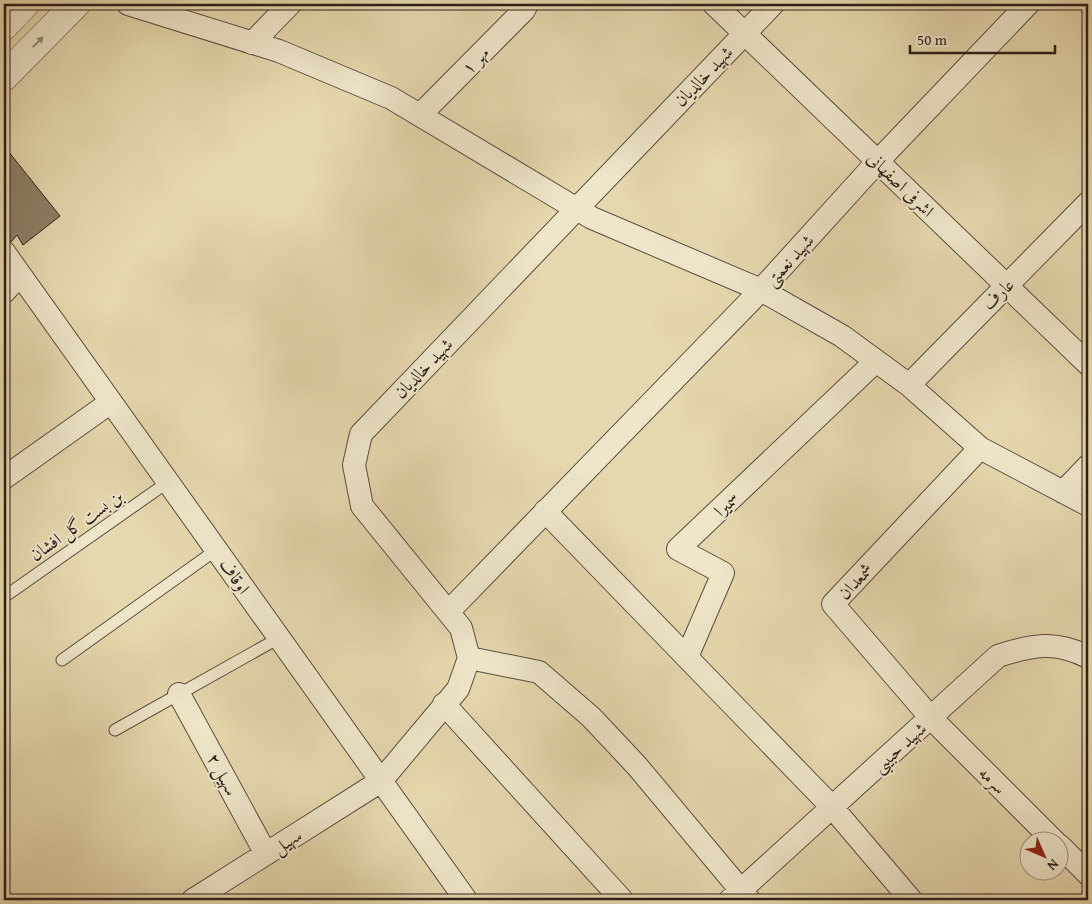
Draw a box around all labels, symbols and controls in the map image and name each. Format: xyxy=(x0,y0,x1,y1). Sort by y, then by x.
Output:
scale bar xyxy=(910,22,1054,54)
text: 50 m xyxy=(917,29,948,50)
one-way arrow xyxy=(32,36,44,48)
street label: شهید خالدیان xyxy=(667,39,739,113)
street label: مهر ۱ xyxy=(455,40,495,80)
street label: اشرفی اصفهانی xyxy=(861,145,941,223)
street label: شهید نعمتی xyxy=(758,228,820,292)
street label: عارف xyxy=(976,272,1020,316)
street label: شهید خالدیان xyxy=(387,331,459,405)
street label: بن بست گل افشان xyxy=(23,482,129,567)
street label: سمیرا xyxy=(707,485,745,523)
street label: اوقاف xyxy=(213,553,257,599)
street label: شمعدان xyxy=(831,556,879,606)
street label: شهید حبیبی xyxy=(866,715,934,780)
street label: سهیل ۲ xyxy=(201,748,245,800)
street label: سرمه xyxy=(973,760,1013,800)
street label: سهیل xyxy=(267,821,307,861)
north arrow xyxy=(1020,832,1070,882)
text: N xyxy=(1042,855,1064,876)

